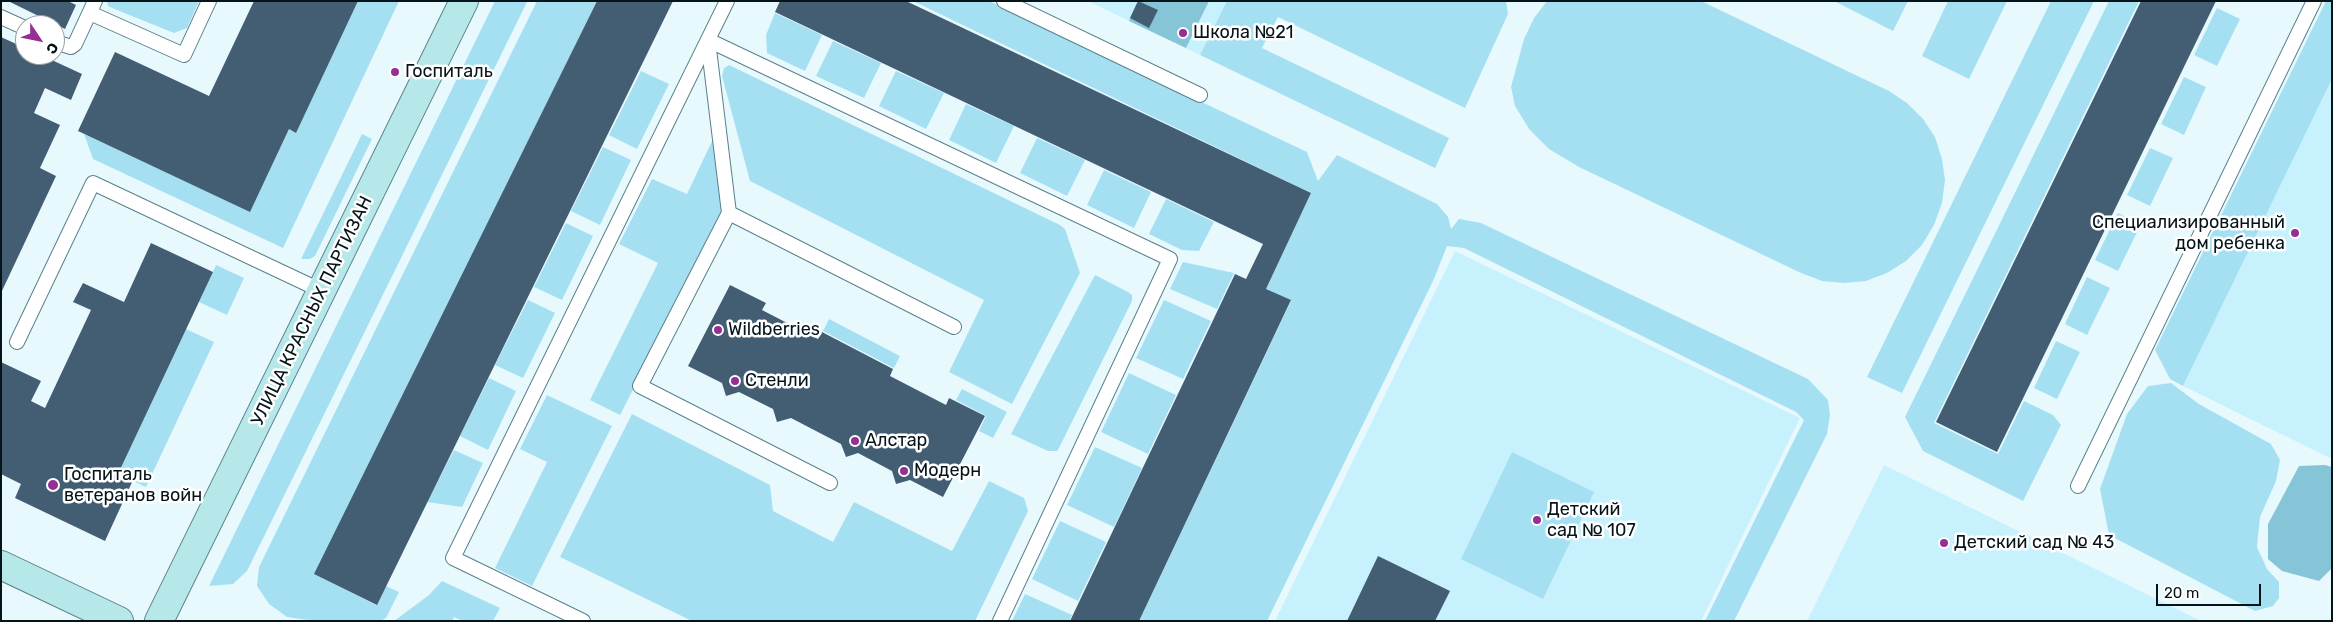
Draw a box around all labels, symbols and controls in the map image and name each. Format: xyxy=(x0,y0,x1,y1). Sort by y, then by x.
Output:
north arrow xyxy=(15,15,65,65)
place label: Школа №21 xyxy=(1193,22,1294,44)
marker: Школа №21 xyxy=(1177,27,1189,39)
text: С xyxy=(42,39,62,57)
place label: Госпиталь xyxy=(405,61,493,83)
marker: Госпиталь xyxy=(389,66,401,78)
street label: УЛИЦА КРАСНЫХ ПАРТИЗАН xyxy=(247,193,377,429)
place label: Специализированный дом ребенка xyxy=(2092,212,2285,254)
marker: Специализированный дом ребенка xyxy=(2289,227,2301,239)
place label: Wildberries xyxy=(728,319,820,341)
marker: Wildberries xyxy=(712,324,724,336)
place label: Стенли xyxy=(745,370,809,392)
marker: Стенли xyxy=(729,375,741,387)
place label: Алстар xyxy=(865,430,927,452)
marker: Алстар xyxy=(849,435,861,447)
place label: Модерн xyxy=(914,460,981,482)
place label: Госпиталь ветеранов войн xyxy=(64,464,202,506)
marker: Модерн xyxy=(898,465,910,477)
marker: Госпиталь ветеранов войн xyxy=(46,478,60,492)
place label: Детский сад № 107 xyxy=(1547,499,1636,542)
marker: Детский сад № 107 xyxy=(1531,514,1543,526)
place label: Детский сад № 43 xyxy=(1954,532,2114,554)
marker: Детский сад № 43 xyxy=(1938,537,1950,549)
scale bar xyxy=(2158,574,2263,606)
text: 20 m xyxy=(2164,584,2199,602)

